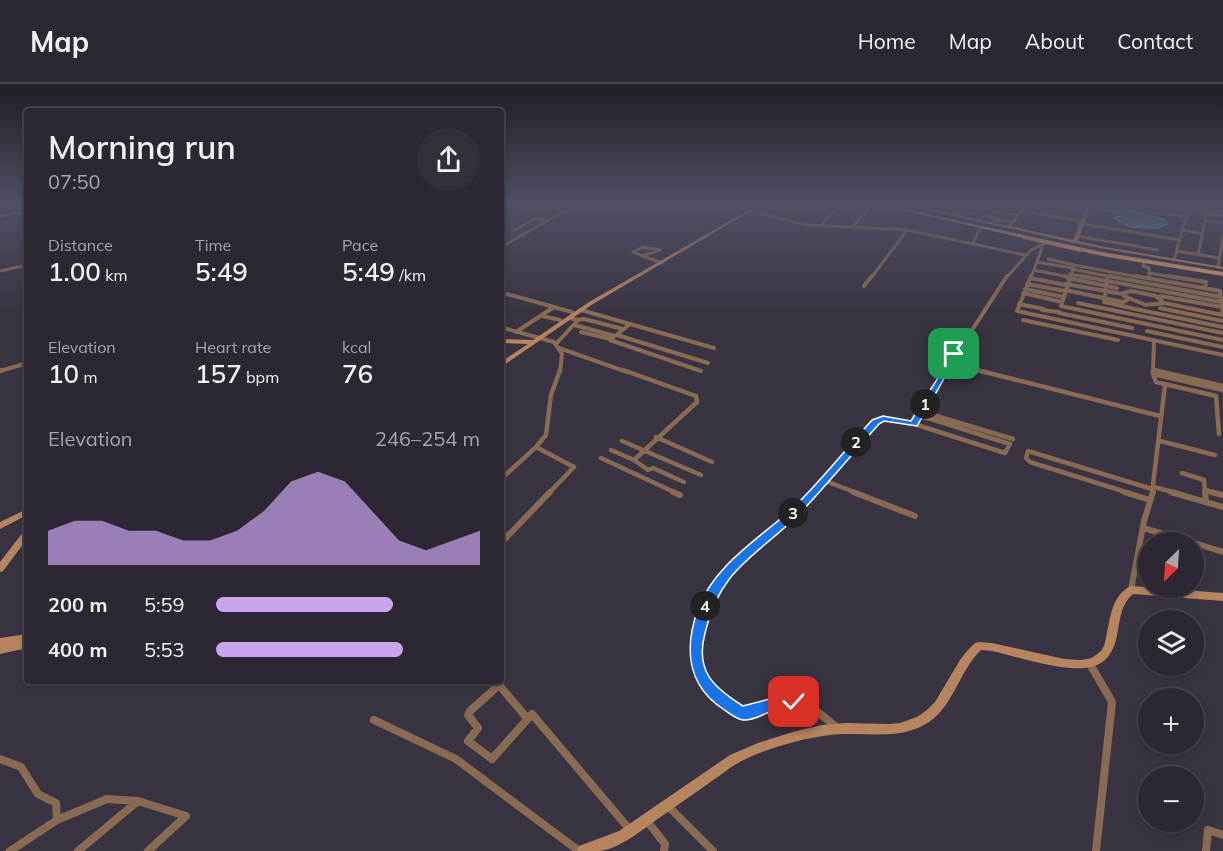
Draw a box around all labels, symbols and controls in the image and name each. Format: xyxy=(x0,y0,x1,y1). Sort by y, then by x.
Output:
text: Map xyxy=(30,24,89,59)
text: Home xyxy=(858,28,916,54)
text: Map xyxy=(949,28,992,54)
text: About xyxy=(1025,28,1084,54)
text: Contact xyxy=(1117,28,1193,54)
text: Morning run xyxy=(48,126,236,167)
button: share xyxy=(417,128,480,191)
text: 07:50 xyxy=(48,169,101,194)
text: Distance xyxy=(48,235,113,255)
text: Time xyxy=(195,235,231,255)
text: Pace xyxy=(342,235,378,255)
text: 1.00 xyxy=(48,255,101,288)
text: 5:49 xyxy=(195,255,248,288)
text: 5:49 xyxy=(342,255,395,288)
text: km xyxy=(101,265,127,285)
text: /km xyxy=(395,265,426,285)
pin xyxy=(928,328,979,379)
text: Elevation xyxy=(48,337,116,357)
text: Heart rate xyxy=(195,337,271,357)
text: kcal xyxy=(342,337,371,357)
icon: arrive xyxy=(937,337,970,370)
text: 10 xyxy=(48,357,79,390)
text: 157 xyxy=(195,357,242,390)
text: 76 xyxy=(342,357,373,390)
text: m xyxy=(79,367,97,387)
text: bpm xyxy=(242,367,279,387)
pin: 1 xyxy=(910,389,940,419)
text: 1 xyxy=(920,394,930,414)
text: Elevation xyxy=(48,426,133,451)
text: 246–254 m xyxy=(375,426,480,451)
pin: 2 xyxy=(841,427,871,457)
text: 2 xyxy=(851,432,861,452)
pin: 3 xyxy=(778,498,808,528)
text: 3 xyxy=(788,503,798,523)
north arrow xyxy=(1138,532,1204,598)
map controls xyxy=(1138,532,1204,832)
pin: 4 xyxy=(690,591,720,621)
text: 200 m xyxy=(48,592,107,617)
text: 5:59 xyxy=(144,592,185,617)
text: 4 xyxy=(700,596,710,616)
button: layers xyxy=(1138,610,1204,676)
text: 400 m xyxy=(48,637,107,662)
text: 5:53 xyxy=(144,637,185,662)
pin xyxy=(768,676,819,727)
icon: check xyxy=(777,685,810,718)
button: + xyxy=(1138,688,1204,754)
button: − xyxy=(1138,766,1204,832)

